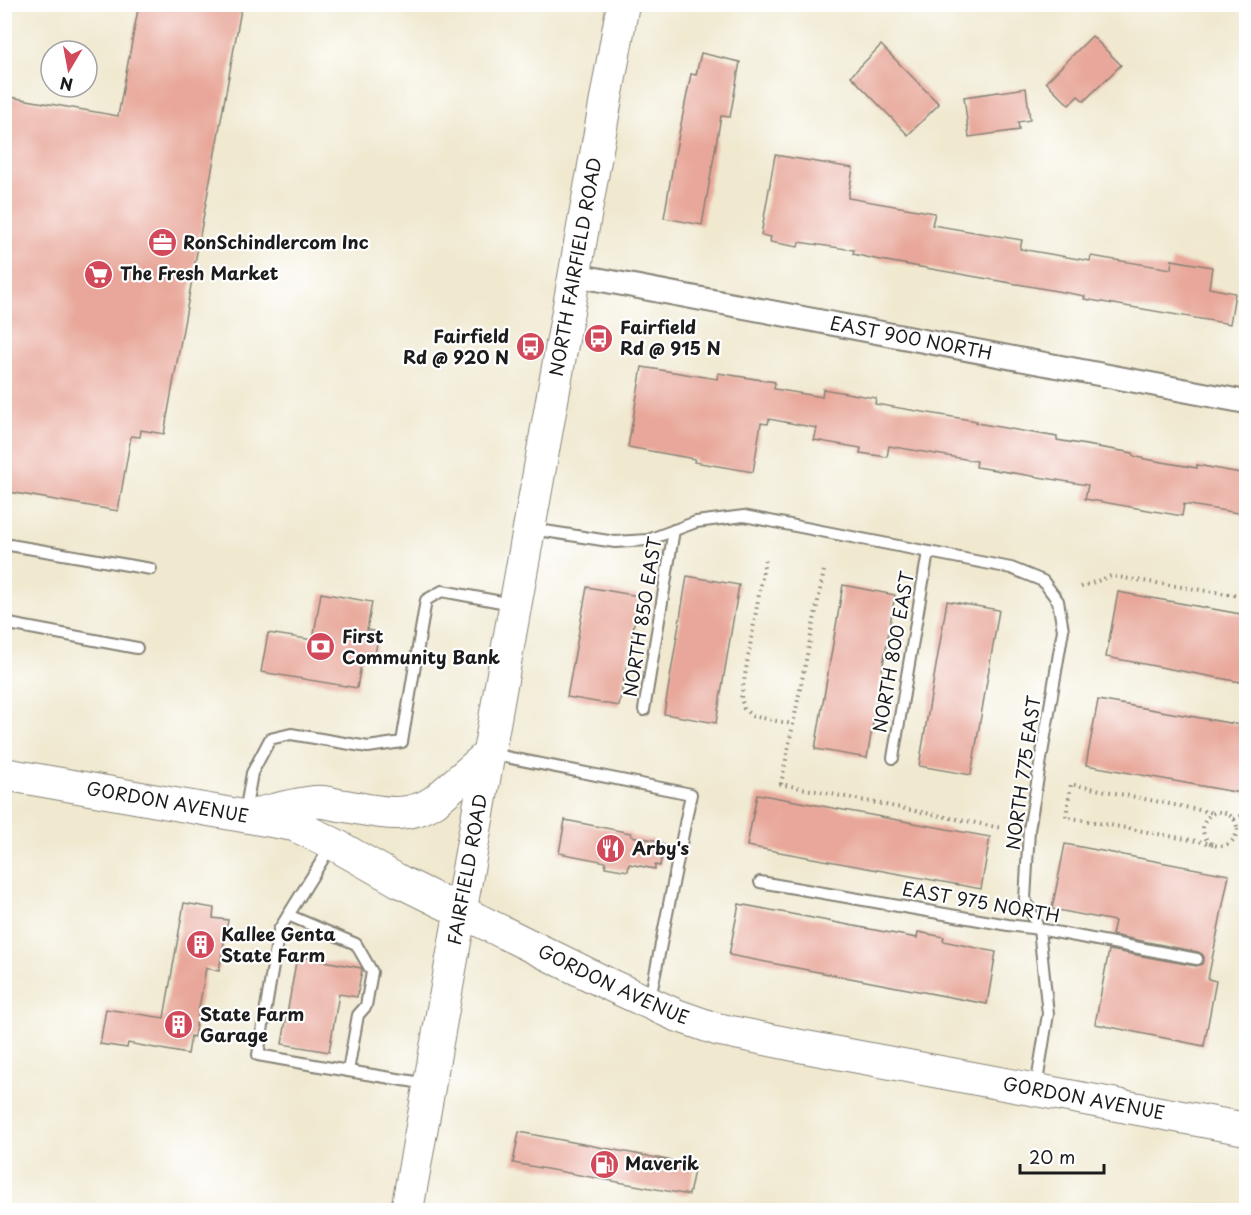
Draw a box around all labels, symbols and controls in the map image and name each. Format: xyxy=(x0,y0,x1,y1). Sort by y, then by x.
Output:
north arrow xyxy=(39,39,99,99)
text: N xyxy=(58,72,75,98)
street label: NORTH FAIRFIELD ROAD xyxy=(542,155,607,378)
office icon: RonSchindlercom Inc xyxy=(146,227,178,259)
place label: RonSchindlercom Inc xyxy=(183,228,369,255)
supermarket icon: The Fresh Market xyxy=(83,258,115,290)
place label: The Fresh Market xyxy=(120,259,279,286)
street label: EAST 900 NORTH xyxy=(828,309,995,366)
place label: Fairfield Rd @ 915 N xyxy=(620,313,721,361)
place label: Fairfield Rd @ 920 N xyxy=(403,322,509,370)
bus stop icon: Fairfield Rd @ 915 N xyxy=(583,322,615,354)
bus stop icon: Fairfield Rd @ 920 N xyxy=(514,331,546,363)
street label: NORTH 850 EAST xyxy=(616,534,668,699)
street label: NORTH 800 EAST xyxy=(865,568,920,734)
place label: First Community Bank xyxy=(342,622,500,670)
bank icon: First Community Bank xyxy=(305,631,337,663)
street label: NORTH 775 EAST xyxy=(998,694,1047,852)
street label: GORDON AVENUE xyxy=(84,774,251,829)
street label: FAIRFIELD ROAD xyxy=(440,791,493,947)
restaurant icon: Arby's xyxy=(595,833,627,865)
place label: Arby's xyxy=(631,834,690,861)
street label: EAST 975 NORTH xyxy=(900,874,1062,929)
place label: Kallee Genta State Farm xyxy=(221,920,336,968)
building icon: Kallee Genta State Farm xyxy=(184,929,216,961)
street label: GORDON AVENUE xyxy=(534,937,693,1031)
place label: State Farm Garage xyxy=(200,1000,304,1048)
building icon: State Farm Garage xyxy=(163,1009,195,1041)
street label: GORDON AVENUE xyxy=(1001,1069,1167,1126)
scale bar xyxy=(1020,1137,1104,1175)
text: 20 m xyxy=(1029,1143,1075,1170)
fuel station icon: Maverik xyxy=(588,1148,620,1180)
place label: Maverik xyxy=(625,1149,699,1176)

